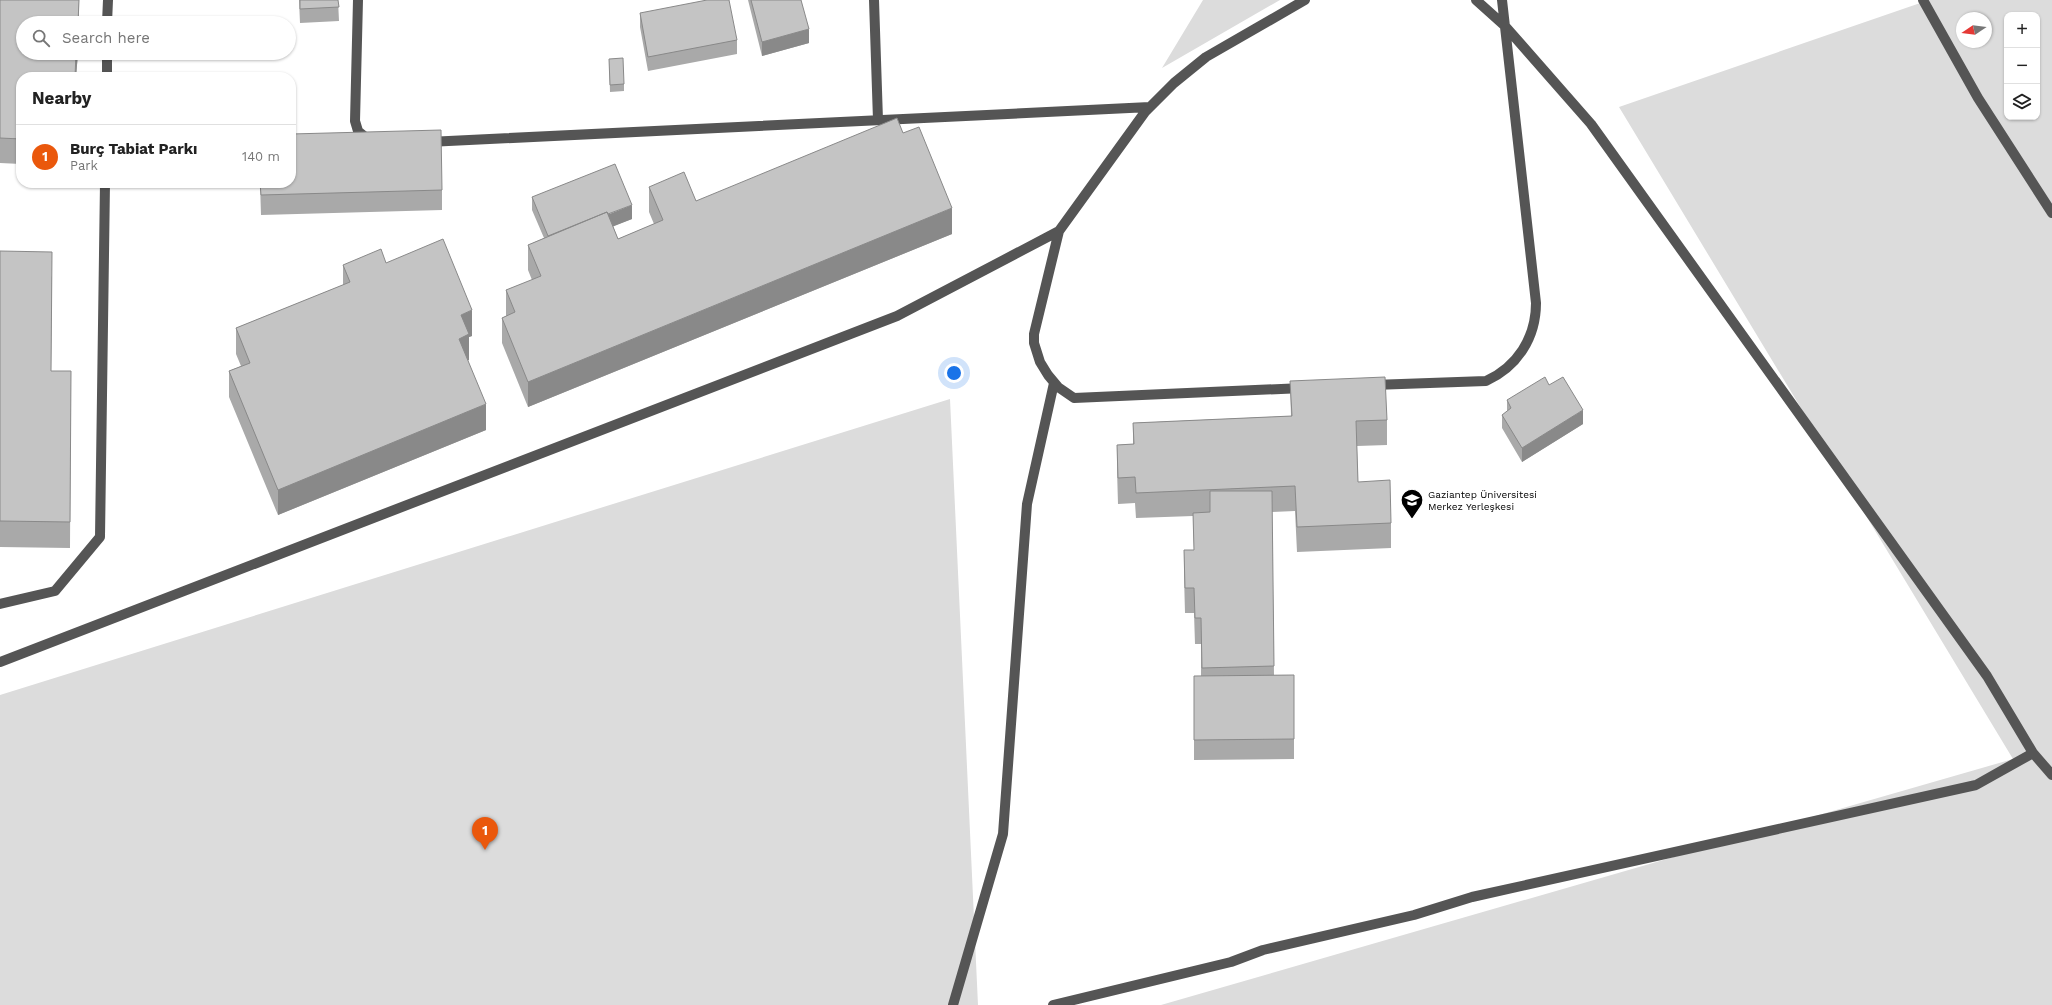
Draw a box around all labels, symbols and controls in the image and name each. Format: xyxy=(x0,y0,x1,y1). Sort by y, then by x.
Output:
north arrow xyxy=(1956,12,1992,48)
map controls xyxy=(2004,12,2040,120)
button: + xyxy=(2004,12,2040,48)
search box xyxy=(16,16,296,60)
icon: search xyxy=(30,27,52,49)
text: Search here xyxy=(62,29,150,47)
button: − xyxy=(2004,48,2040,84)
button: layers xyxy=(2004,84,2040,120)
text: Nearby xyxy=(32,88,91,108)
text: Burç Tabiat Parkı xyxy=(70,140,197,158)
text: 1 xyxy=(42,149,48,164)
text: 140 m xyxy=(242,149,280,164)
text: Park xyxy=(70,158,98,173)
your location xyxy=(944,363,964,383)
school or university icon: Gaziantep Üniversitesi Merkez Yerleşkesi xyxy=(1399,487,1425,520)
place label: Gaziantep Üniversitesi Merkez Yerleşkesi xyxy=(1428,489,1537,512)
pin: 1 xyxy=(472,817,498,850)

